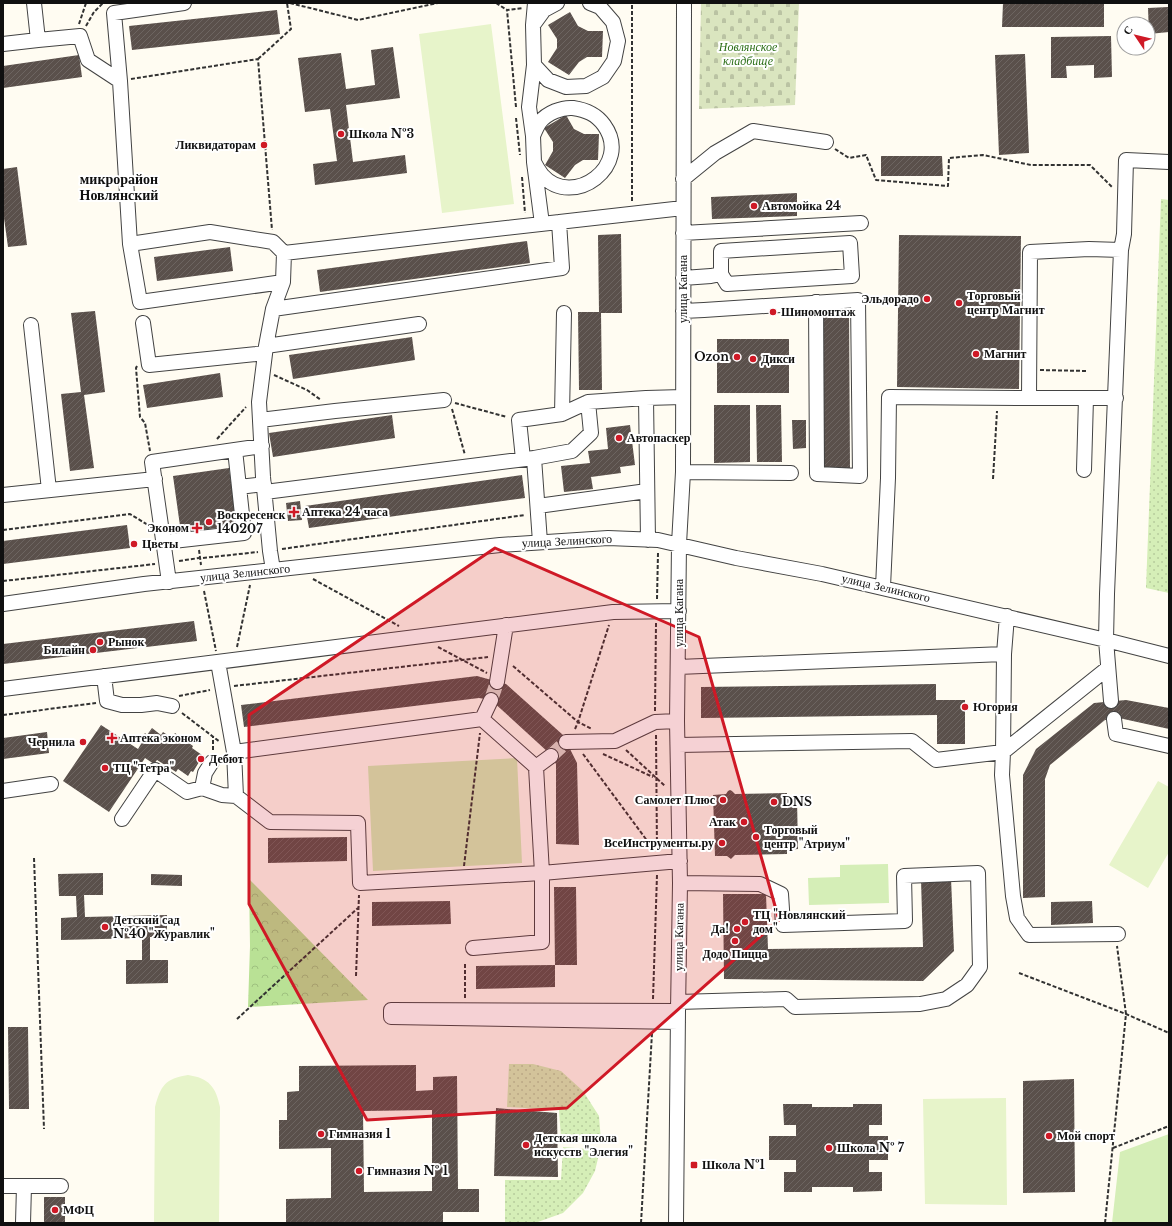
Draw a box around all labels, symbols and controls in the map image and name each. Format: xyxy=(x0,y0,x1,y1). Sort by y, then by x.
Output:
north arrow xyxy=(1116,16,1156,56)
text: С xyxy=(1120,23,1136,38)
park label: Новлянское кладбище xyxy=(718,39,778,68)
place label: Школа №3 xyxy=(349,126,415,141)
marker: Школа №3 xyxy=(336,129,346,139)
place label: Ликвидаторам xyxy=(175,137,256,152)
marker: Ликвидаторам xyxy=(259,140,269,150)
district label: микрорайон Новлянский xyxy=(80,170,158,204)
place label: Автомойка 24 xyxy=(762,198,841,213)
marker: Автомойка 24 xyxy=(749,201,759,211)
street label: улица Кагана xyxy=(675,254,690,323)
place label: Торговый центр Магнит xyxy=(967,288,1045,317)
place label: Эльдорадо xyxy=(861,291,919,306)
marker: Эльдорадо xyxy=(922,294,932,304)
marker: Торговый центр Магнит xyxy=(954,298,964,308)
place label: Шиномонтаж xyxy=(781,304,856,319)
marker: Шиномонтаж xyxy=(768,307,778,317)
place label: Магнит xyxy=(984,346,1027,361)
place label: Ozon xyxy=(694,349,729,364)
marker: Магнит xyxy=(971,349,981,359)
place label: Дикси xyxy=(761,351,795,366)
marker: Ozon xyxy=(732,352,742,362)
marker: Дикси xyxy=(748,354,758,364)
place label: Автопаскер xyxy=(627,430,691,445)
marker: Автопаскер xyxy=(614,433,624,443)
place label: Аптека 24 часа xyxy=(302,504,388,519)
place label: Воскресенск 140207 xyxy=(217,507,285,536)
marker: Аптека 24 часа xyxy=(289,507,299,517)
marker: Воскресенск 140207 xyxy=(204,517,214,527)
place label: Эконом xyxy=(147,520,189,535)
marker: Эконом xyxy=(192,523,202,533)
street label: улица Зелинского xyxy=(521,531,613,550)
place label: Цветы xyxy=(142,536,179,551)
marker: Цветы xyxy=(129,539,139,549)
street label: улица Зелинского xyxy=(199,560,291,585)
street label: улица Зелинского xyxy=(840,570,932,605)
street label: улица Кагана xyxy=(671,578,686,647)
place label: Рынок xyxy=(108,634,145,649)
marker: Рынок xyxy=(95,637,105,647)
place label: Билайн xyxy=(44,642,85,657)
marker: Билайн xyxy=(88,645,98,655)
place label: Югория xyxy=(973,699,1018,714)
marker: Югория xyxy=(960,702,970,712)
place label: Аптека эконом xyxy=(120,730,202,745)
marker: Аптека эконом xyxy=(107,733,117,743)
place label: Чернила xyxy=(28,734,75,749)
marker: Чернила xyxy=(78,737,88,747)
place label: Дебют xyxy=(209,751,244,766)
marker: Дебют xyxy=(196,754,206,764)
place label: ТЦ "Тетра" xyxy=(113,760,175,775)
marker: ТЦ "Тетра" xyxy=(100,763,110,773)
place label: Самолет Плюс xyxy=(635,792,716,807)
place label: DNS xyxy=(782,794,812,809)
marker: Самолет Плюс xyxy=(718,795,728,805)
marker: DNS xyxy=(769,797,779,807)
place label: Атак xyxy=(709,814,736,829)
marker: Атак xyxy=(739,817,749,827)
place label: Торговый центр "Атриум" xyxy=(764,822,850,851)
marker: Торговый центр "Атриум" xyxy=(751,832,761,842)
place label: ВсеИнструменты.ру xyxy=(604,835,714,850)
marker: ВсеИнструменты.ру xyxy=(717,838,727,848)
street label: улица Кагана xyxy=(670,902,687,971)
place label: ТЦ "Новлянский дом" xyxy=(753,907,846,936)
place label: Детский сад №40 "Журавлик" xyxy=(113,912,215,941)
marker: ТЦ "Новлянский дом" xyxy=(740,917,750,927)
place label: Да! xyxy=(711,921,729,936)
marker: Детский сад №40 "Журавлик" xyxy=(100,922,110,932)
marker: Да! xyxy=(732,924,742,934)
marker: Додо Пицца xyxy=(730,936,740,946)
place label: Додо Пицца xyxy=(702,946,768,961)
place label: Гимназия 1 xyxy=(329,1126,391,1141)
place label: Мой спорт xyxy=(1057,1128,1115,1143)
marker: Гимназия 1 xyxy=(316,1129,326,1139)
place label: Детская школа искусств "Элегия" xyxy=(534,1130,633,1159)
marker: Мой спорт xyxy=(1044,1131,1054,1141)
marker: Детская школа искусств "Элегия" xyxy=(521,1140,531,1150)
place label: Школа № 7 xyxy=(837,1140,905,1155)
marker: Школа № 7 xyxy=(824,1143,834,1153)
place label: Школа №1 xyxy=(702,1157,765,1172)
marker: Школа №1 xyxy=(689,1160,699,1170)
place label: Гимназия № 1 xyxy=(367,1163,448,1178)
marker: Гимназия № 1 xyxy=(354,1166,364,1176)
place label: МФЦ xyxy=(63,1202,94,1217)
marker: МФЦ xyxy=(50,1205,60,1215)

